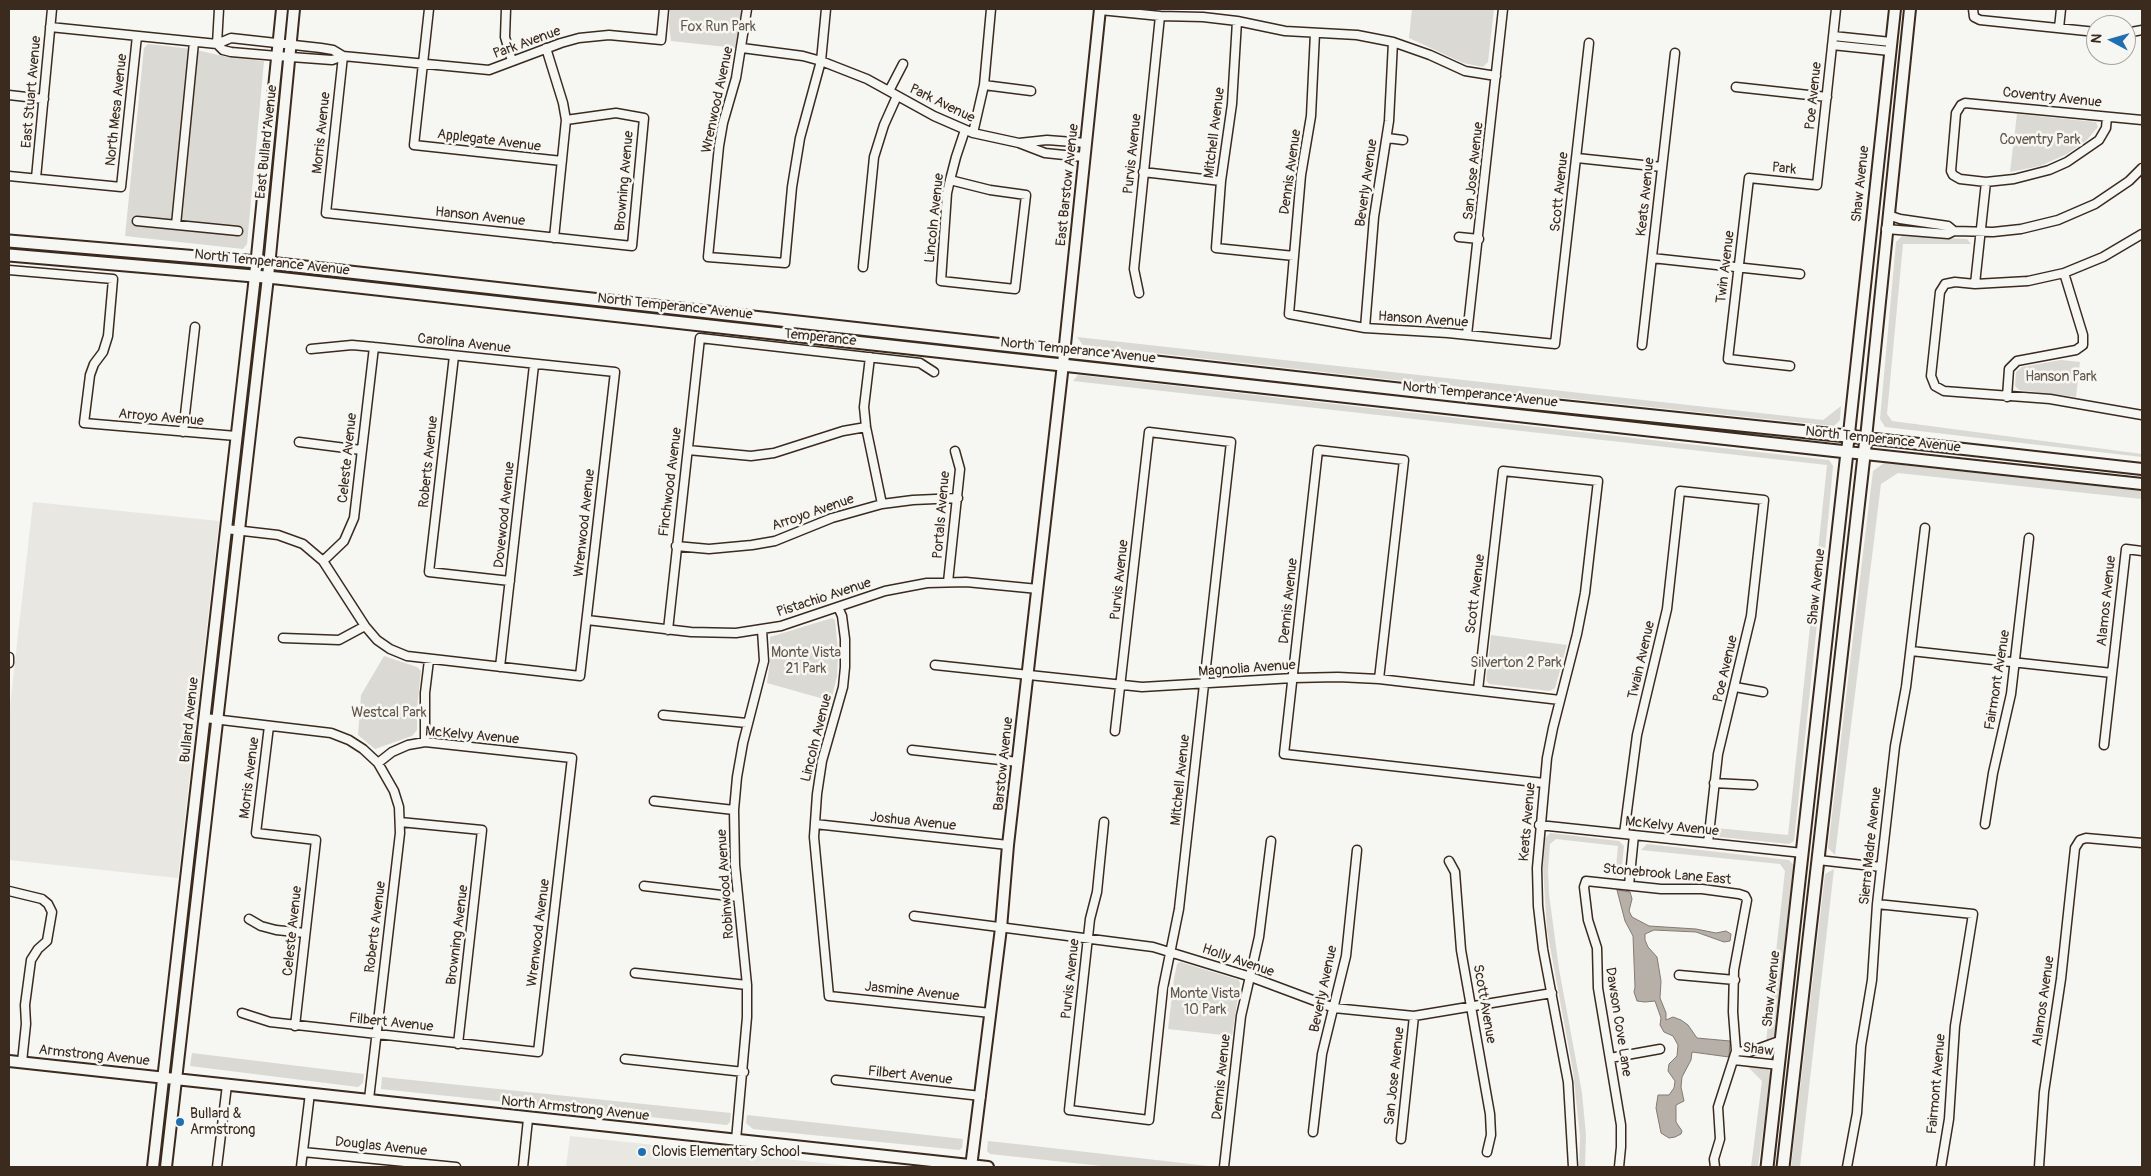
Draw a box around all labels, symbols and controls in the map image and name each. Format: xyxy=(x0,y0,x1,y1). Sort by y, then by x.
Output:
north arrow xyxy=(2086,15,2136,65)
park label: Fox Run Park xyxy=(680,19,756,35)
street label: Park Avenue xyxy=(491,23,563,63)
text: N xyxy=(2088,33,2106,44)
street label: East Stuart Avenue xyxy=(19,35,45,149)
street label: Wrenwood Avenue xyxy=(698,45,738,155)
street label: North Mesa Avenue xyxy=(103,53,131,167)
street label: Poe Avenue xyxy=(1802,61,1826,131)
street label: Park Avenue xyxy=(907,81,977,127)
street label: East Bullard Avenue xyxy=(253,84,281,200)
street label: Coventry Avenue xyxy=(2002,84,2102,112)
street label: Mitchell Avenue xyxy=(1201,87,1229,179)
street label: Morris Avenue xyxy=(309,91,335,175)
street label: Purvis Avenue xyxy=(1120,113,1146,195)
street label: San Jose Avenue xyxy=(1460,121,1488,221)
street label: East Barstow Avenue xyxy=(1053,123,1083,247)
street label: Applegate Avenue xyxy=(436,126,542,156)
street label: Dennis Avenue xyxy=(1277,128,1305,216)
street label: Browning Avenue xyxy=(612,130,638,232)
park label: Coventry Park xyxy=(1999,132,2081,148)
street label: Beverly Avenue xyxy=(1353,138,1381,228)
street label: Shaw Avenue xyxy=(1849,145,1873,223)
street label: Scott Avenue xyxy=(1547,151,1573,233)
street label: Keats Avenue xyxy=(1633,157,1659,237)
street label: Park xyxy=(1771,159,1797,179)
street label: Lincoln Avenue xyxy=(922,172,948,264)
street label: Hanson Avenue xyxy=(434,204,526,230)
street label: Twin Avenue xyxy=(1713,230,1739,304)
street label: North Temperance Avenue xyxy=(194,246,350,280)
street label: North Temperance Avenue xyxy=(597,290,753,324)
street label: Hanson Avenue xyxy=(1377,308,1469,332)
street label: Temperance xyxy=(783,326,857,350)
street label: Carolina Avenue xyxy=(417,331,511,357)
street label: North Temperance Avenue xyxy=(1000,334,1156,368)
park label: Hanson Park xyxy=(2025,369,2097,385)
street label: North Temperance Avenue xyxy=(1402,378,1558,412)
street label: Arroyo Avenue xyxy=(117,406,205,430)
street label: Celeste Avenue xyxy=(335,412,361,504)
street label: Roberts Avenue xyxy=(416,415,442,509)
street label: North Temperance Avenue xyxy=(1805,423,1961,457)
street label: Finchwood Avenue xyxy=(656,426,686,538)
street label: Dovewood Avenue xyxy=(491,461,519,569)
street label: Wrenwood Avenue xyxy=(571,468,599,578)
street label: Portals Avenue xyxy=(930,470,954,560)
street label: Arroyo Avenue xyxy=(770,491,856,535)
street label: Purvis Avenue xyxy=(1107,539,1133,621)
street label: Shaw Avenue xyxy=(1805,548,1829,626)
street label: Scott Avenue xyxy=(1463,553,1489,635)
street label: Alamos Avenue xyxy=(2094,555,2120,647)
street label: Dennis Avenue xyxy=(1276,557,1302,645)
street label: Pistachio Avenue xyxy=(775,575,873,621)
street label: Twain Avenue xyxy=(1625,619,1659,701)
street label: Fairmont Avenue xyxy=(1982,629,2014,731)
street label: Poe Avenue xyxy=(1710,634,1742,704)
park label: Monte Vista 21 Park xyxy=(771,645,841,678)
park label: Silverton 2 Park xyxy=(1470,655,1562,671)
street label: Magnolia Avenue xyxy=(1198,657,1296,681)
street label: Bullard Avenue xyxy=(177,676,203,764)
street label: Lincoln Avenue xyxy=(798,692,836,784)
park label: Westcal Park xyxy=(351,705,427,721)
street label: Barstow Avenue xyxy=(991,716,1017,812)
street label: McKelvy Avenue xyxy=(424,724,520,748)
street label: Mitchell Avenue xyxy=(1168,734,1194,826)
street label: Morris Avenue xyxy=(237,736,263,820)
street label: Keats Avenue xyxy=(1516,782,1540,862)
street label: Sierra Madre Avenue xyxy=(1856,786,1886,906)
street label: Joshua Avenue xyxy=(869,809,957,835)
street label: McKelvy Avenue xyxy=(1624,814,1720,840)
street label: Robinwood Avenue xyxy=(714,828,738,940)
street label: Stonebrook Lane East xyxy=(1602,861,1732,889)
street label: Wrenwood Avenue xyxy=(524,878,554,988)
street label: Roberts Avenue xyxy=(362,880,390,974)
street label: Browning Avenue xyxy=(444,884,472,986)
street label: Celeste Avenue xyxy=(280,885,306,977)
street label: Purvis Avenue xyxy=(1058,938,1084,1020)
street label: Holly Avenue xyxy=(1200,941,1276,981)
street label: Beverly Avenue xyxy=(1307,944,1341,1034)
street label: Shaw Avenue xyxy=(1760,950,1784,1028)
street label: Alamos Avenue xyxy=(2029,955,2059,1047)
street label: Scott Avenue xyxy=(1469,963,1499,1045)
street label: Dawson Cove Lane xyxy=(1601,966,1635,1078)
street label: Jasmine Avenue xyxy=(864,979,960,1005)
park label: Monte Vista 10 Park xyxy=(1170,986,1240,1019)
street label: Filbert Avenue xyxy=(348,1010,434,1036)
street label: San Jose Avenue xyxy=(1381,1026,1409,1126)
street label: Dennis Avenue xyxy=(1209,1033,1235,1121)
street label: Fairmont Avenue xyxy=(1924,1033,1950,1135)
street label: Shaw xyxy=(1742,1040,1774,1060)
street label: Armstrong Avenue xyxy=(38,1042,150,1070)
street label: Filbert Avenue xyxy=(867,1063,953,1089)
street label: North Armstrong Avenue xyxy=(500,1093,650,1125)
place label: Bullard & Armstrong xyxy=(190,1106,255,1138)
marker: Bullard & Armstrong xyxy=(174,1116,186,1128)
street label: Douglas Avenue xyxy=(334,1134,428,1160)
place label: Clovis Elementary School xyxy=(652,1144,800,1160)
marker: Clovis Elementary School xyxy=(636,1146,648,1158)

